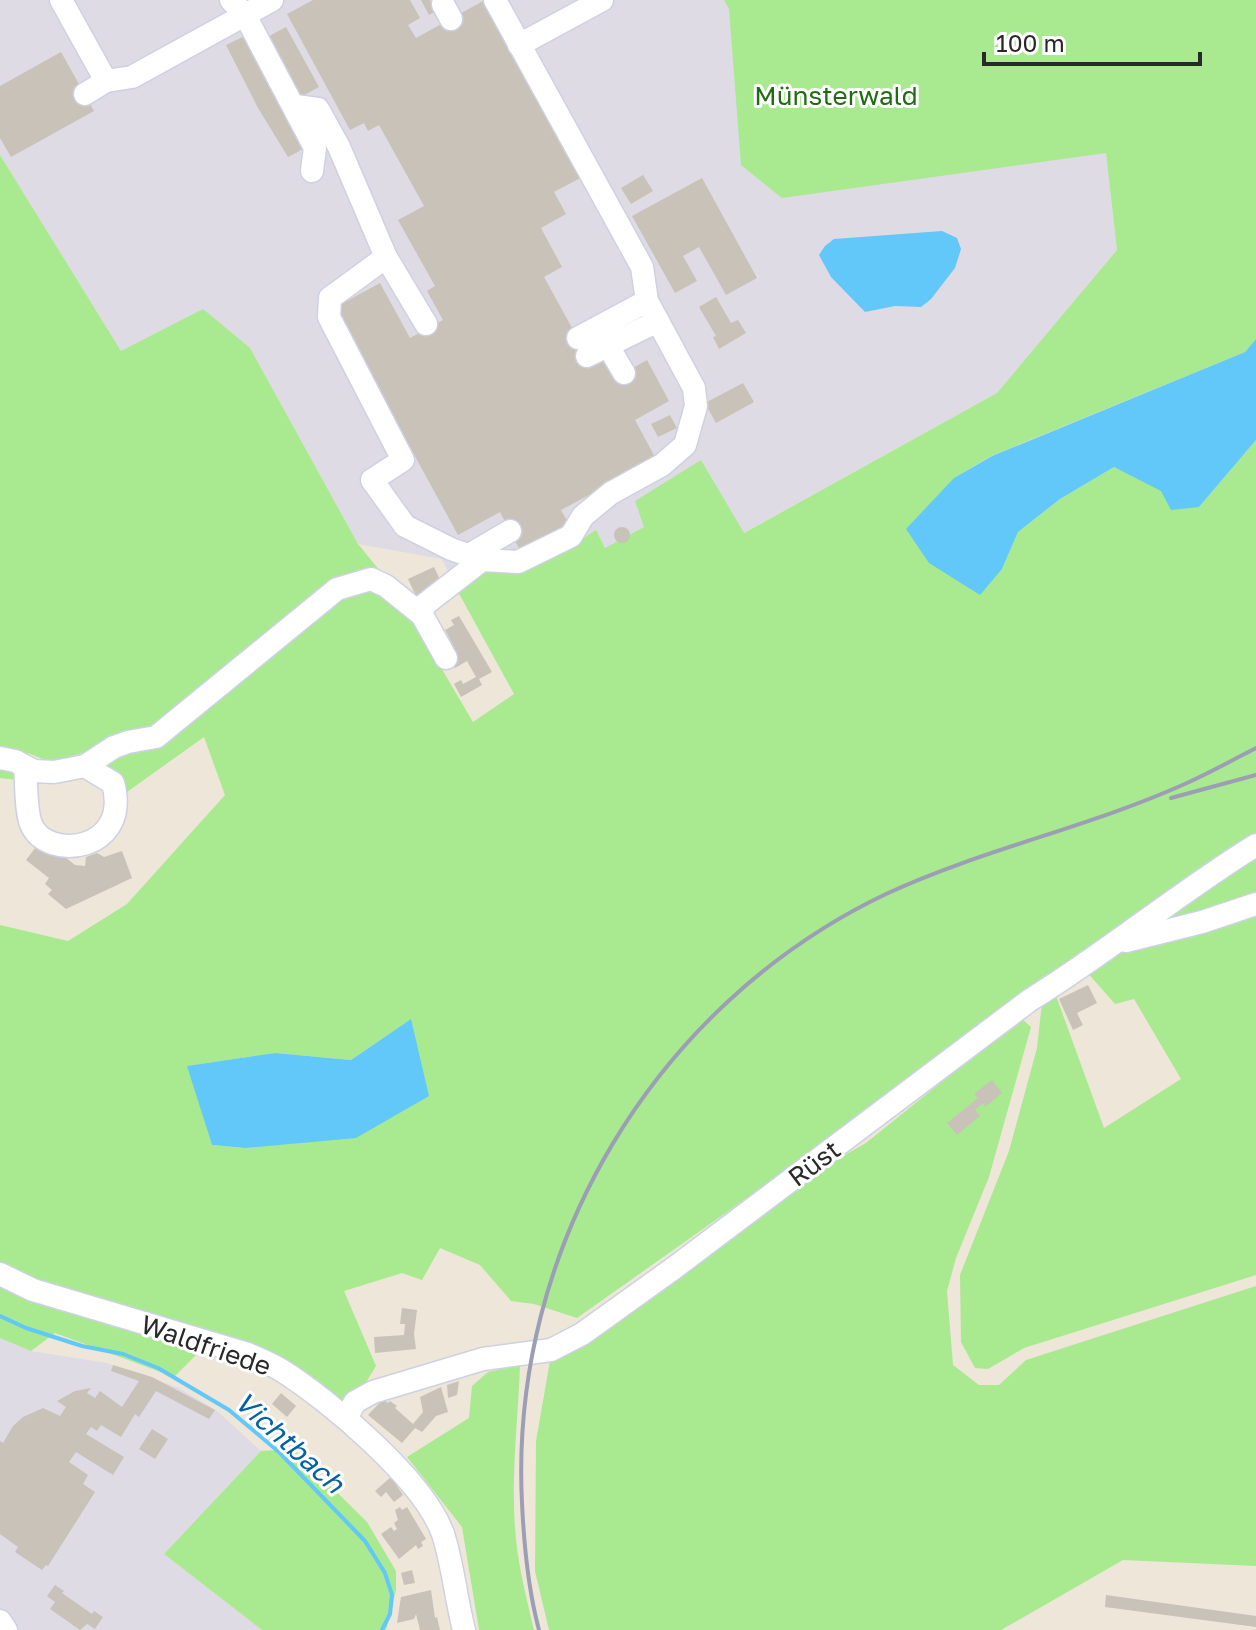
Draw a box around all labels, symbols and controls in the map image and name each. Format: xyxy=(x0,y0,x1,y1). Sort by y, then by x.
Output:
scale bar xyxy=(984,16,1200,66)
text: 100 m xyxy=(996,28,1065,57)
park label: Münsterwald xyxy=(754,80,918,111)
street label: Rüst xyxy=(782,1133,846,1193)
street label: Waldfriede xyxy=(137,1308,275,1382)
water label: Vichtbach xyxy=(229,1385,353,1501)

